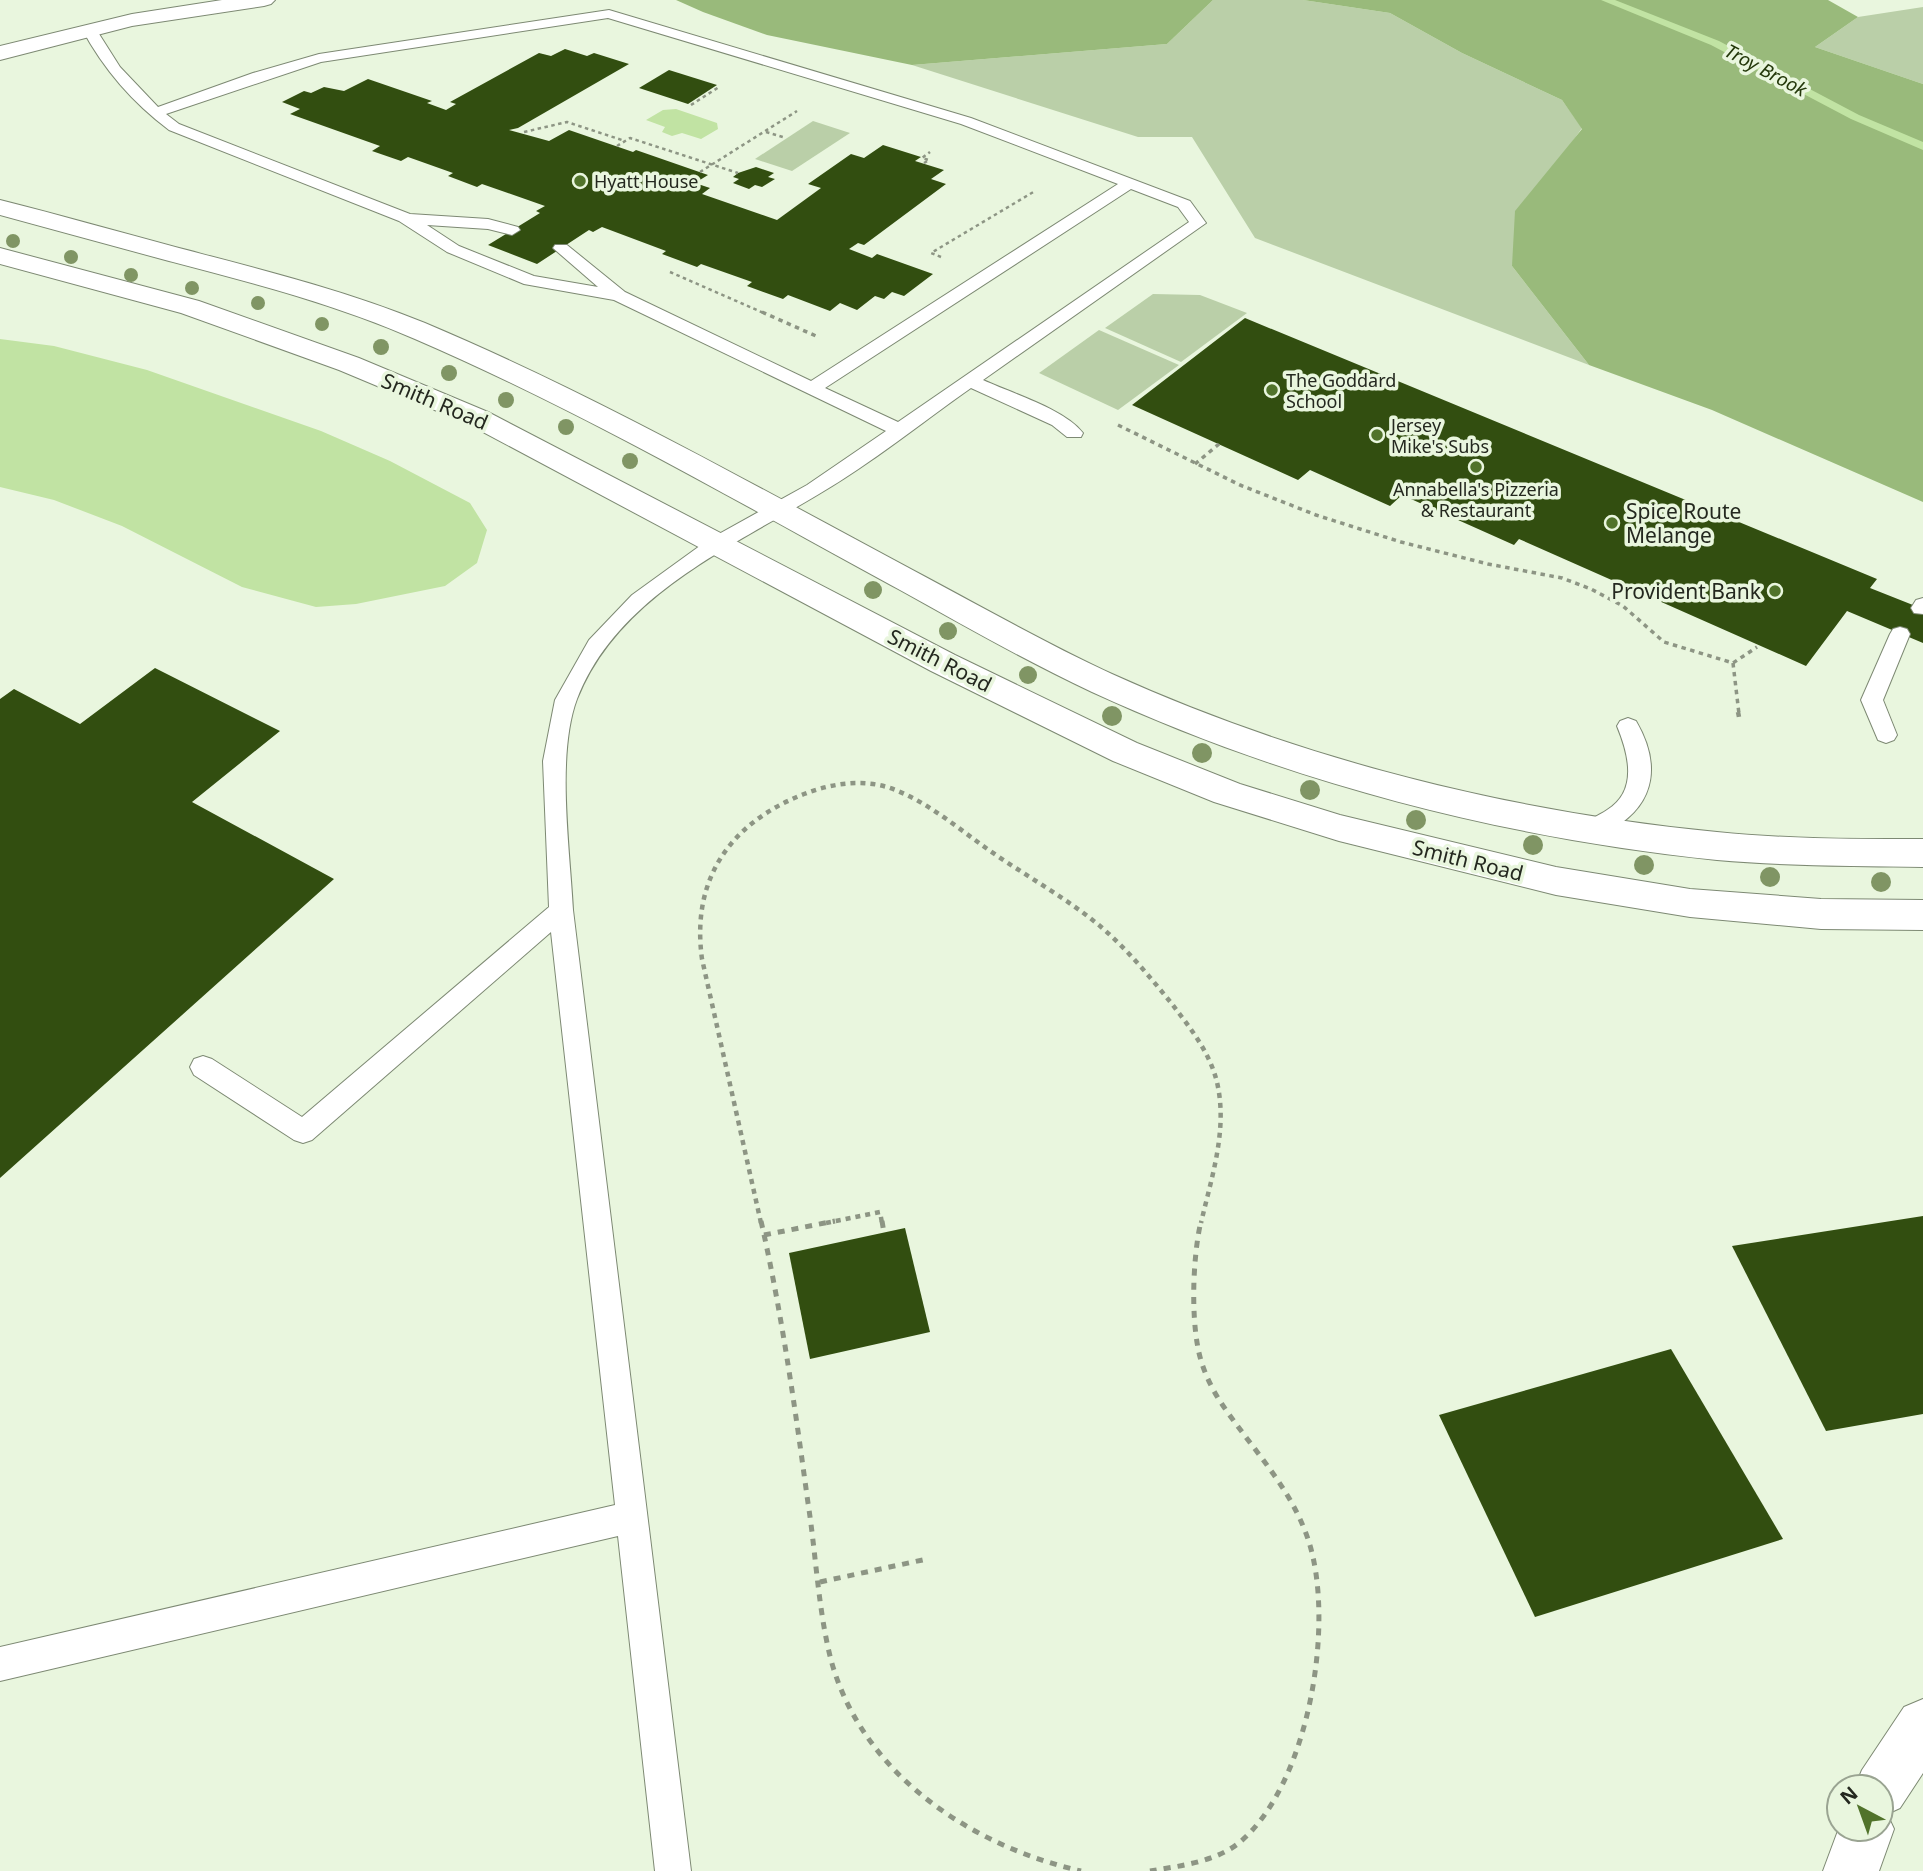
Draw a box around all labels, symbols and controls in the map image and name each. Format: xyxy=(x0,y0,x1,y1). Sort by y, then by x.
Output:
water label: Troy Brook xyxy=(1720,38,1812,103)
place label: Hyatt House xyxy=(594,169,698,193)
marker: Hyatt House xyxy=(572,173,588,189)
street label: Smith Road xyxy=(377,366,493,436)
place label: The Goddard School xyxy=(1286,368,1396,413)
marker: The Goddard School xyxy=(1264,382,1280,398)
place label: Jersey Mike's Subs xyxy=(1389,413,1489,458)
marker: Jersey Mike's Subs xyxy=(1369,427,1385,443)
marker: Annabella's Pizzeria & Restaurant xyxy=(1468,459,1484,475)
place label: Annabella's Pizzeria & Restaurant xyxy=(1393,477,1559,522)
place label: Spice Route Melange xyxy=(1626,497,1741,549)
marker: Spice Route Melange xyxy=(1604,515,1620,531)
place label: Provident Bank xyxy=(1611,577,1762,605)
marker: Provident Bank xyxy=(1767,583,1783,599)
street label: Smith Road xyxy=(883,622,997,698)
street label: Smith Road xyxy=(1410,833,1526,887)
north arrow xyxy=(1825,1773,1895,1843)
text: N xyxy=(1834,1780,1863,1810)

